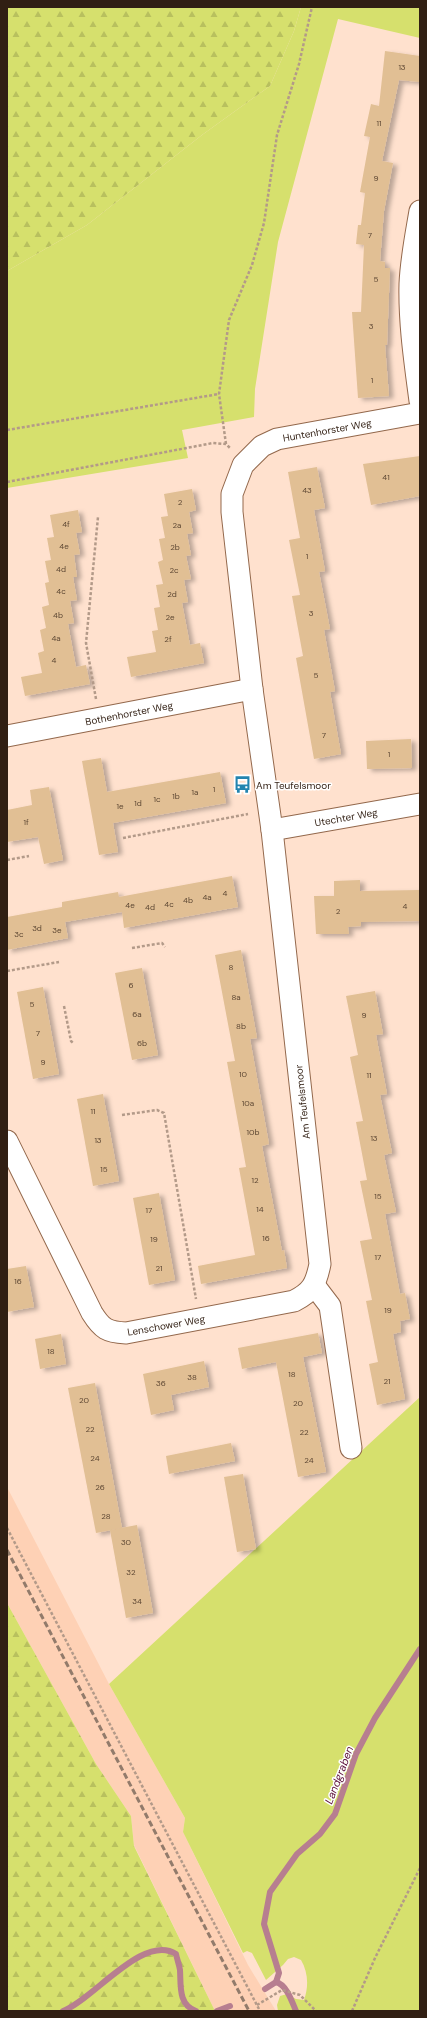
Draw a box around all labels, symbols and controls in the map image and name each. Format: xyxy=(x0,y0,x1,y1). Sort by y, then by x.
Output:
house number: 13 xyxy=(398,62,406,72)
house number: 11 xyxy=(377,118,382,128)
house number: 9 xyxy=(373,173,379,183)
house number: 7 xyxy=(368,230,372,240)
house number: 5 xyxy=(374,274,379,284)
house number: 3 xyxy=(369,321,374,331)
house number: 1 xyxy=(371,375,373,385)
street label: Huntenhorster Weg xyxy=(282,416,373,445)
house number: 41 xyxy=(382,472,390,482)
house number: 43 xyxy=(302,485,312,495)
house number: 2 xyxy=(178,497,183,507)
house number: 4f xyxy=(62,519,70,529)
house number: 2a xyxy=(173,520,181,530)
house number: 4e xyxy=(59,541,69,551)
house number: 2b xyxy=(170,542,180,552)
house number: 1 xyxy=(306,551,308,561)
house number: 4d xyxy=(56,564,66,574)
house number: 2c xyxy=(169,565,179,575)
house number: 4c xyxy=(56,586,66,596)
house number: 2d xyxy=(167,589,177,599)
house number: 3 xyxy=(309,608,314,618)
house number: 4b xyxy=(53,610,63,620)
house number: 2e xyxy=(165,612,175,622)
house number: 4a xyxy=(51,633,61,643)
house number: 2f xyxy=(164,634,172,644)
house number: 4 xyxy=(52,655,57,665)
house number: 5 xyxy=(314,670,319,680)
street label: Bothenhorster Weg xyxy=(84,699,175,728)
house number: 7 xyxy=(322,730,326,740)
house number: 1 xyxy=(388,749,390,759)
bus stop icon: Am Teufelsmoor xyxy=(233,775,253,795)
place label: Am Teufelsmoor xyxy=(256,779,331,792)
house number: 1 xyxy=(213,784,215,794)
house number: 1a xyxy=(192,787,198,797)
house number: 1b xyxy=(172,791,180,801)
house number: 1c xyxy=(153,794,161,804)
house number: 1d xyxy=(134,798,142,808)
house number: 1e xyxy=(116,801,124,811)
street label: Utechter Weg xyxy=(314,805,379,829)
house number: 1f xyxy=(23,817,29,827)
house number: 4 xyxy=(223,888,228,898)
house number: 4a xyxy=(202,892,212,902)
house number: 4b xyxy=(183,895,193,905)
house number: 4c xyxy=(164,899,174,909)
house number: 4e xyxy=(125,900,135,910)
house number: 4 xyxy=(403,901,408,911)
house number: 4d xyxy=(145,902,155,912)
house number: 2 xyxy=(336,906,341,916)
house number: 3d xyxy=(32,923,42,933)
house number: 3e xyxy=(52,925,62,935)
house number: 3c xyxy=(14,929,24,939)
house number: 8 xyxy=(229,962,234,972)
house number: 6 xyxy=(128,980,134,990)
house number: 8a xyxy=(231,992,241,1002)
house number: 5 xyxy=(30,999,35,1009)
house number: 6a xyxy=(132,1009,142,1019)
house number: 9 xyxy=(361,1010,367,1020)
house number: 8b xyxy=(236,1021,246,1031)
house number: 7 xyxy=(36,1028,40,1038)
house number: 6b xyxy=(137,1038,147,1048)
house number: 9 xyxy=(40,1057,46,1067)
street label: Am Teufelsmoor xyxy=(292,1064,313,1140)
house number: 10 xyxy=(239,1069,248,1079)
house number: 11 xyxy=(367,1070,372,1080)
house number: 10a xyxy=(242,1098,254,1108)
house number: 11 xyxy=(91,1106,96,1116)
house number: 10b xyxy=(247,1127,259,1137)
house number: 13 xyxy=(370,1133,378,1143)
house number: 13 xyxy=(94,1135,102,1145)
house number: 15 xyxy=(100,1164,108,1174)
house number: 12 xyxy=(251,1175,259,1185)
house number: 15 xyxy=(374,1191,382,1201)
house number: 14 xyxy=(256,1204,264,1214)
house number: 17 xyxy=(146,1205,152,1215)
house number: 16 xyxy=(262,1233,270,1243)
house number: 19 xyxy=(150,1234,158,1244)
house number: 17 xyxy=(375,1252,381,1262)
house number: 21 xyxy=(155,1263,163,1273)
house number: 16 xyxy=(14,1276,22,1286)
house number: 19 xyxy=(384,1305,392,1315)
street label: Lenschower Weg xyxy=(126,1312,206,1339)
house number: 18 xyxy=(47,1346,55,1356)
house number: 18 xyxy=(288,1369,296,1379)
house number: 38 xyxy=(187,1372,197,1382)
house number: 21 xyxy=(383,1376,391,1386)
house number: 36 xyxy=(156,1378,166,1388)
house number: 20 xyxy=(79,1395,90,1405)
house number: 20 xyxy=(293,1398,304,1408)
house number: 22 xyxy=(85,1424,95,1434)
house number: 22 xyxy=(299,1427,309,1437)
house number: 24 xyxy=(90,1453,100,1463)
house number: 24 xyxy=(304,1455,314,1465)
house number: 26 xyxy=(95,1482,105,1492)
house number: 28 xyxy=(101,1511,111,1521)
house number: 30 xyxy=(121,1537,132,1547)
house number: 32 xyxy=(126,1567,136,1577)
house number: 34 xyxy=(132,1596,142,1606)
water label: Landgraben xyxy=(322,1744,356,1806)

